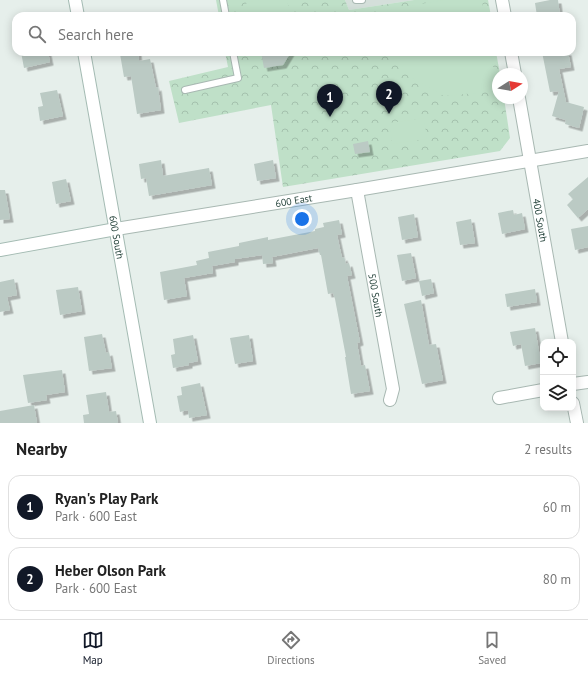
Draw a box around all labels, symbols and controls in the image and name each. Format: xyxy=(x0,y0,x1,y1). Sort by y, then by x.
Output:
search box xyxy=(12,12,576,56)
icon: search xyxy=(26,23,48,45)
text: Search here xyxy=(58,25,134,44)
north arrow xyxy=(492,68,528,104)
pin: 2 xyxy=(376,81,402,114)
pin: 1 xyxy=(317,84,343,117)
street label: 600 East xyxy=(274,191,314,210)
street label: 400 South xyxy=(530,197,551,243)
your location xyxy=(292,209,312,229)
street label: 600 South xyxy=(107,214,127,260)
street label: 500 South xyxy=(366,272,386,318)
map controls xyxy=(540,339,576,411)
button: locate xyxy=(540,339,576,375)
button: layers xyxy=(540,375,576,411)
text: Nearby xyxy=(16,438,67,460)
text: 2 results xyxy=(524,441,572,458)
text: Ryan's Play Park xyxy=(55,489,158,508)
text: 1 xyxy=(26,499,34,516)
text: 60 m xyxy=(543,499,571,516)
text: Park · 600 East xyxy=(55,508,137,525)
text: Heber Olson Park xyxy=(55,561,166,580)
text: 2 xyxy=(26,571,34,588)
text: 80 m xyxy=(543,571,571,588)
text: Park · 600 East xyxy=(55,580,137,597)
tab: Map xyxy=(82,629,104,667)
tab: Directions xyxy=(267,629,315,667)
tab: Saved xyxy=(478,629,506,667)

